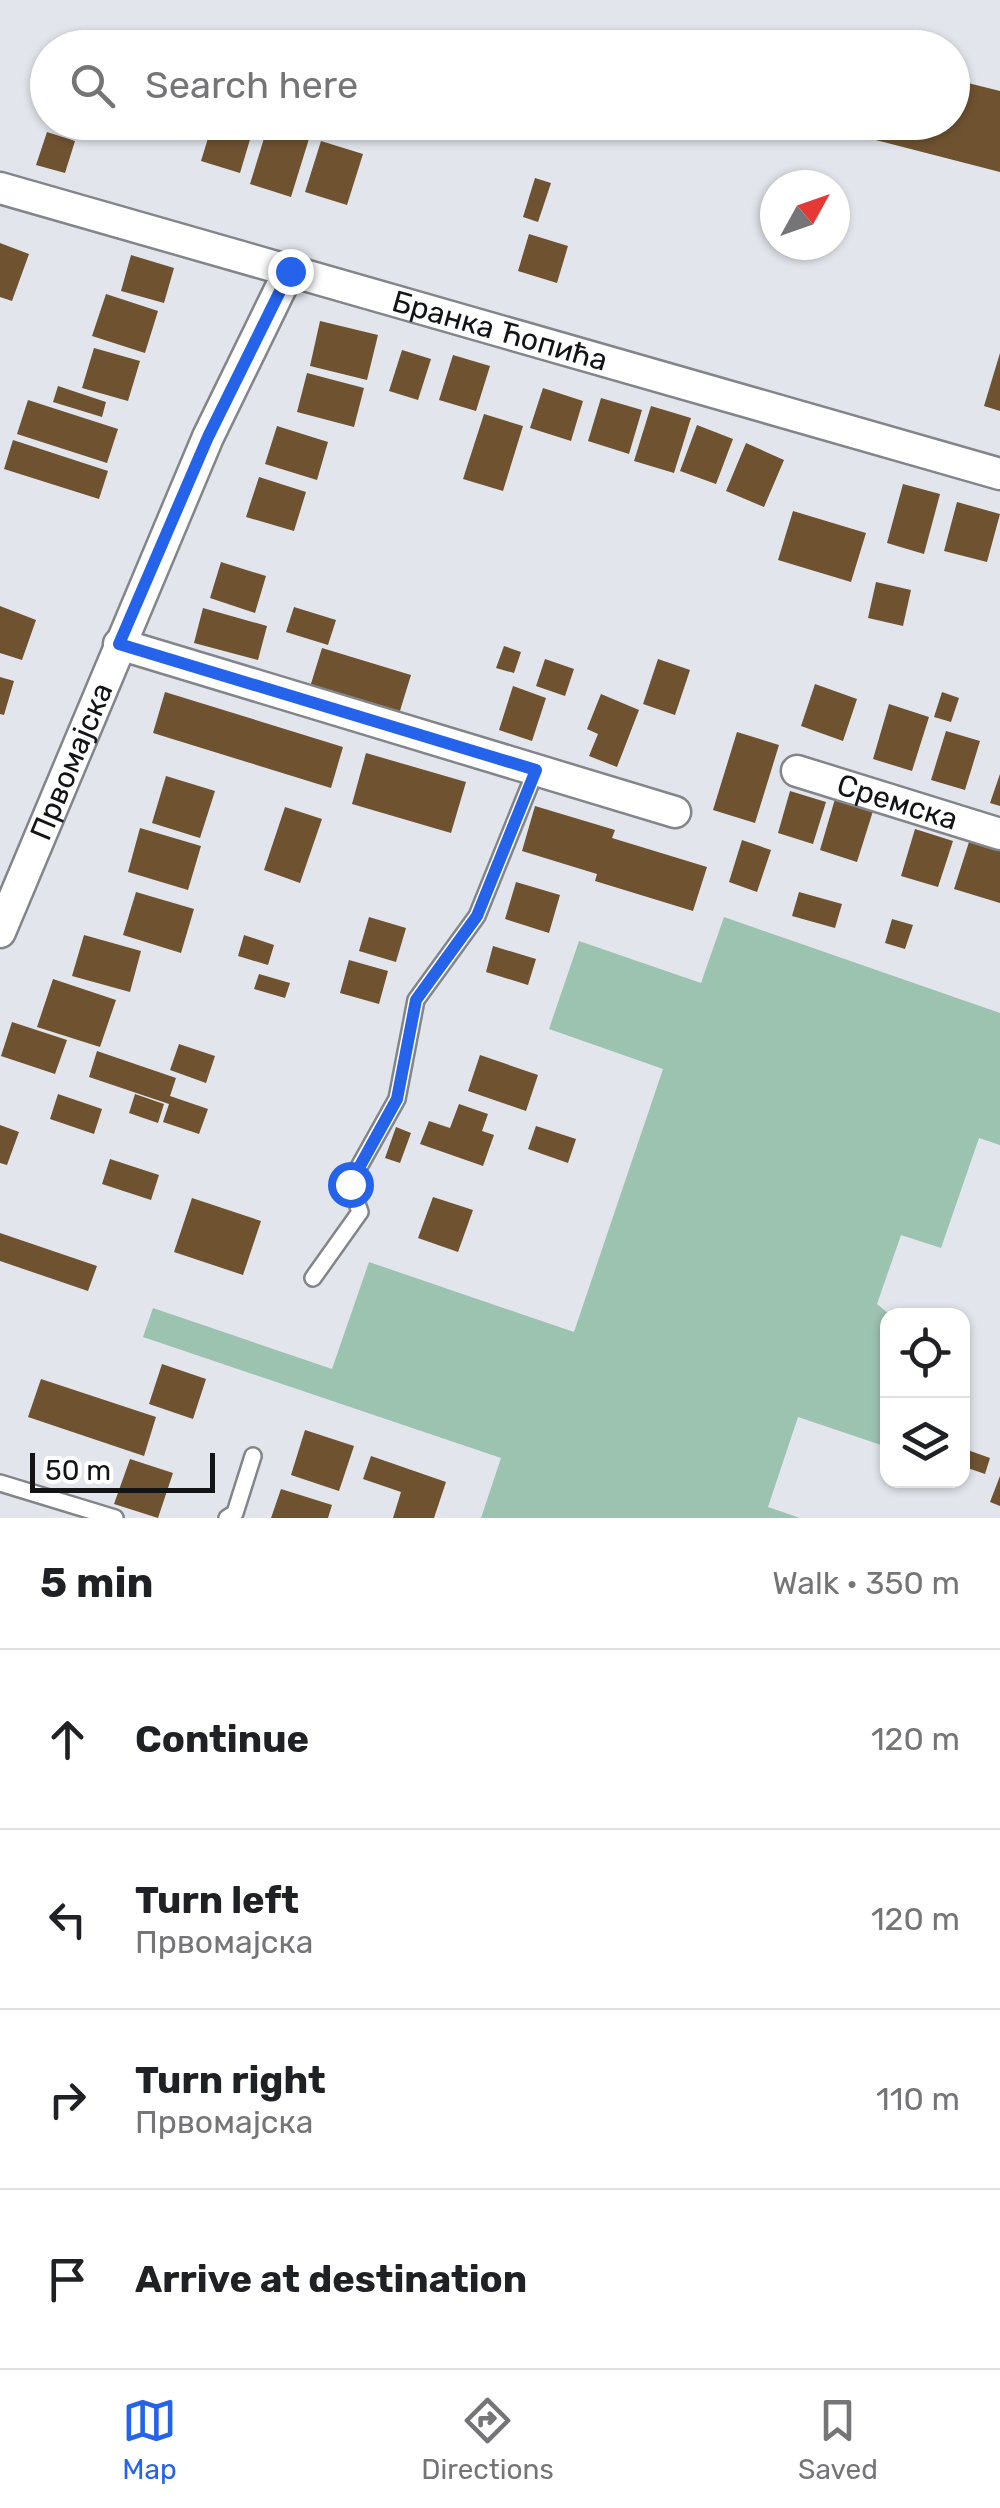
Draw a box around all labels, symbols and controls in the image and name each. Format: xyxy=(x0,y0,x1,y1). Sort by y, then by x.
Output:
search box xyxy=(30,30,970,140)
icon: search xyxy=(65,58,120,113)
text: Search here xyxy=(145,62,358,108)
north arrow xyxy=(760,170,850,260)
route end xyxy=(268,249,314,295)
street label: Бранка Ћопића xyxy=(388,283,612,379)
street label: Првомајска xyxy=(23,677,121,846)
street label: Сремска xyxy=(833,766,962,838)
route start xyxy=(328,1162,374,1208)
map controls xyxy=(880,1308,970,1488)
button: locate xyxy=(880,1308,970,1398)
button: layers xyxy=(880,1398,970,1488)
scale bar xyxy=(30,1448,215,1492)
text: 50 m xyxy=(45,1454,111,1487)
text: 5 min xyxy=(40,1558,154,1608)
text: Walk · 350 m xyxy=(772,1564,960,1602)
icon: ahead xyxy=(40,1712,95,1767)
text: Continue xyxy=(135,1716,309,1762)
text: 120 m xyxy=(871,1720,960,1758)
text: Turn left xyxy=(135,1877,299,1923)
icon: left xyxy=(40,1892,95,1947)
text: 120 m xyxy=(871,1900,960,1938)
text: Првомајска xyxy=(135,1923,313,1961)
text: Turn right xyxy=(135,2057,326,2103)
icon: right xyxy=(40,2072,95,2127)
text: 110 m xyxy=(876,2080,960,2118)
text: Првомајска xyxy=(135,2103,313,2141)
icon: arrive xyxy=(40,2252,95,2307)
text: Arrive at destination xyxy=(135,2256,527,2302)
tab: Map xyxy=(122,2393,177,2486)
tab: Directions xyxy=(421,2393,554,2486)
tab: Saved xyxy=(798,2393,878,2486)

